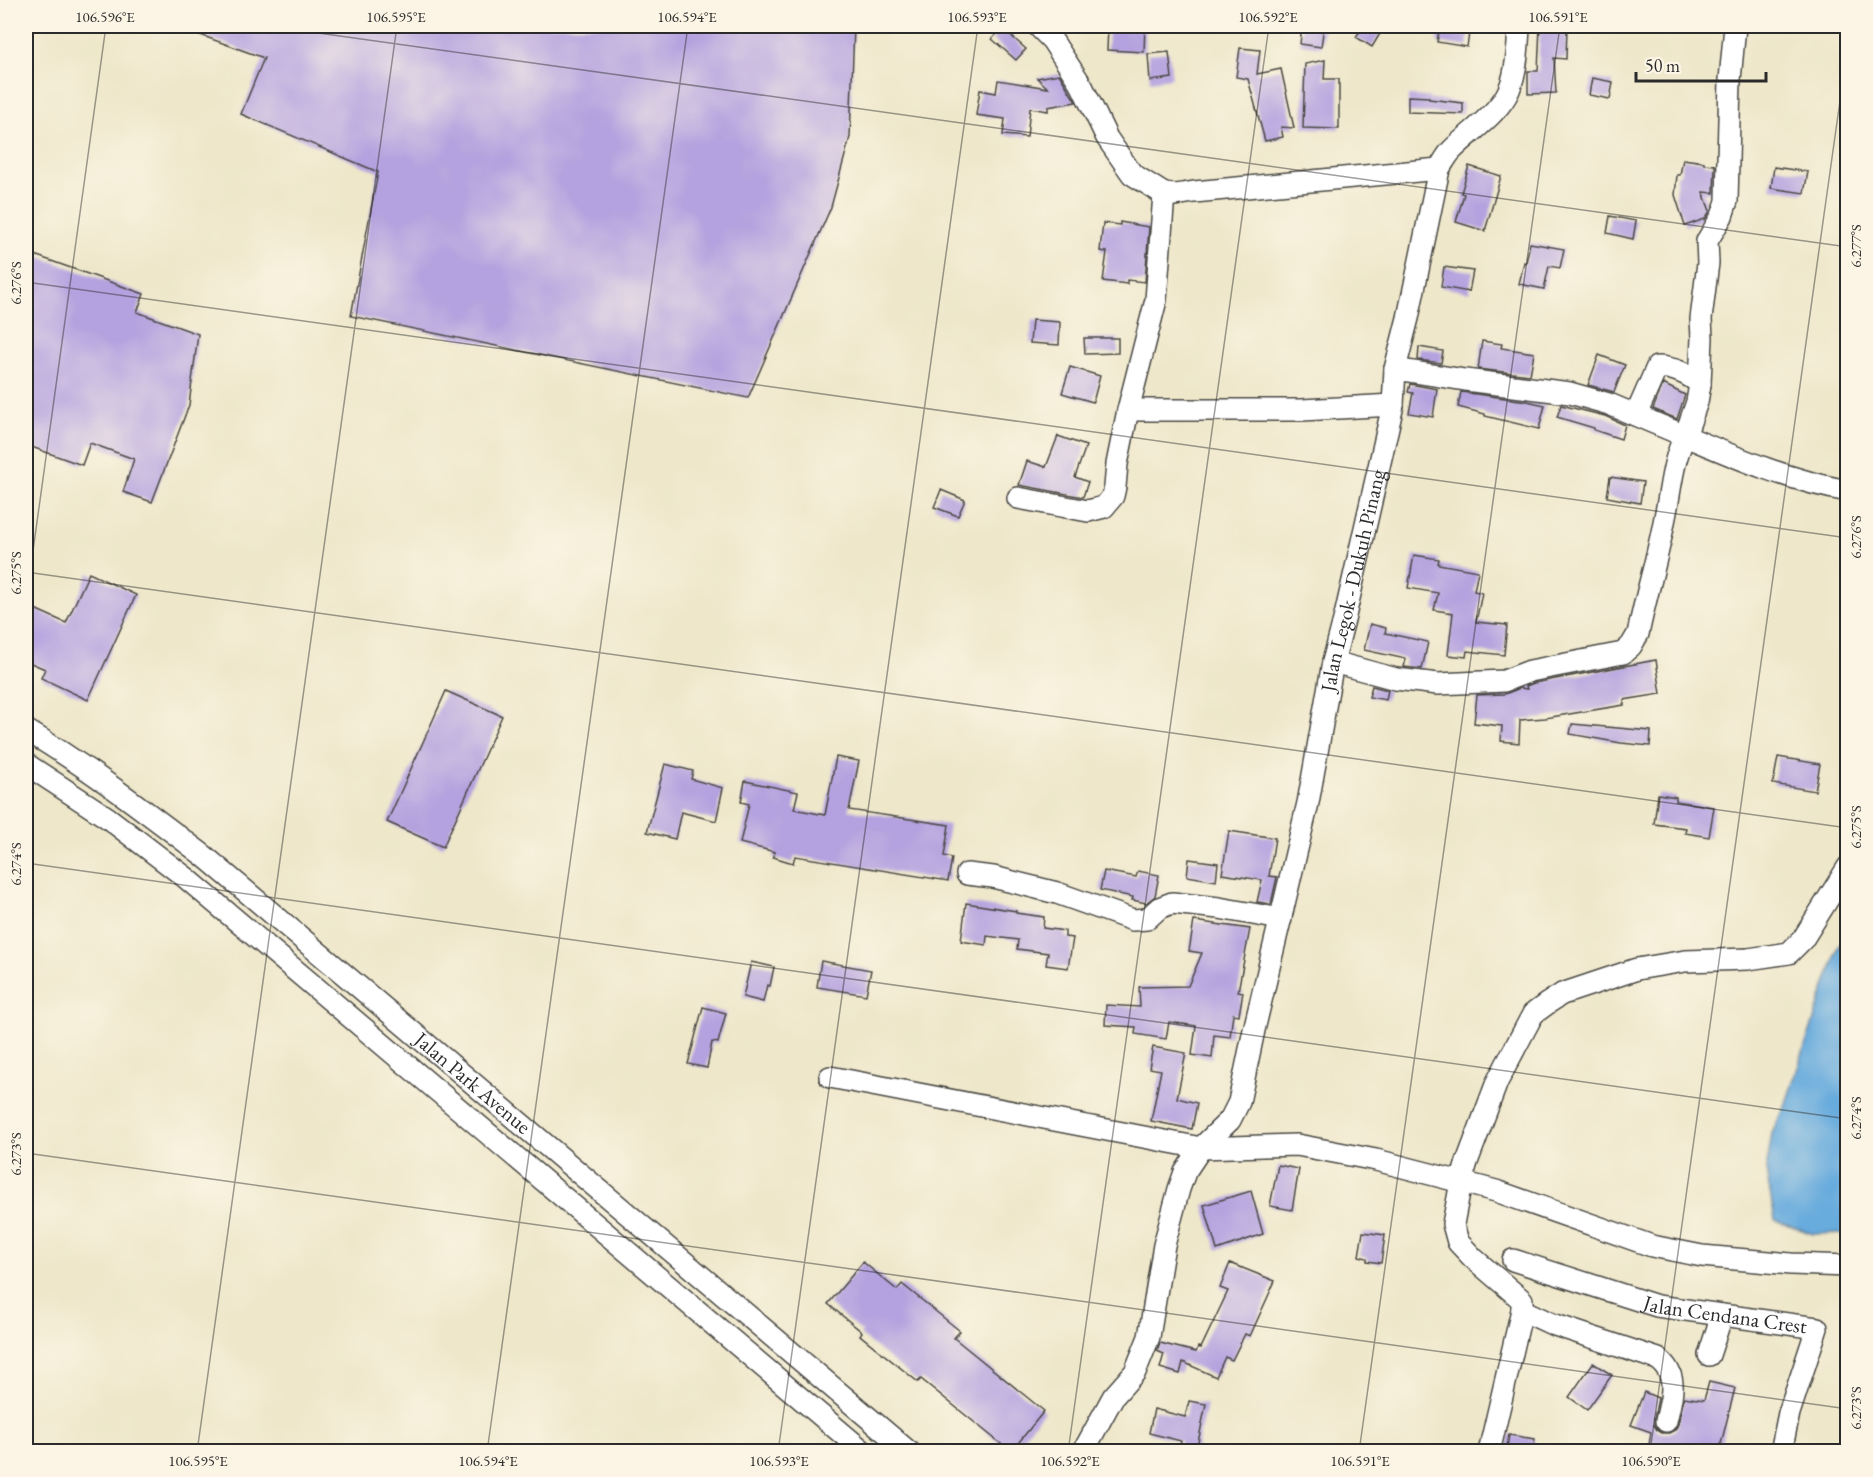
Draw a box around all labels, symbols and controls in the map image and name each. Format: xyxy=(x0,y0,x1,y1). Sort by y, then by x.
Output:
text: 106.596°E xyxy=(75,7,135,26)
text: 106.595°E xyxy=(366,7,426,26)
text: 106.594°E xyxy=(657,7,717,26)
text: 106.593°E xyxy=(947,7,1007,26)
text: 106.592°E xyxy=(1238,7,1298,26)
text: 106.591°E xyxy=(1528,7,1588,26)
scale bar xyxy=(1636,45,1766,83)
text: 50 m xyxy=(1645,54,1680,77)
text: 6.277°S xyxy=(1846,224,1865,268)
text: 6.276°S xyxy=(6,261,25,305)
street label: Jalan Legok - Dukuh Pinang xyxy=(1314,466,1391,696)
text: 6.276°S xyxy=(1846,515,1865,559)
text: 6.275°S xyxy=(6,551,25,595)
text: 6.275°S xyxy=(1846,805,1865,849)
text: 6.274°S xyxy=(6,842,25,886)
street label: Jalan Park Avenue xyxy=(408,1024,537,1140)
text: 6.274°S xyxy=(1846,1096,1865,1140)
text: 6.273°S xyxy=(6,1132,25,1176)
street label: Jalan Cendana Crest xyxy=(1638,1288,1809,1340)
text: 6.273°S xyxy=(1846,1386,1865,1430)
text: 106.595°E xyxy=(168,1451,228,1470)
text: 106.594°E xyxy=(458,1451,518,1470)
text: 106.593°E xyxy=(749,1451,809,1470)
text: 106.592°E xyxy=(1040,1451,1100,1470)
text: 106.591°E xyxy=(1330,1451,1390,1470)
text: 106.590°E xyxy=(1621,1451,1681,1470)

